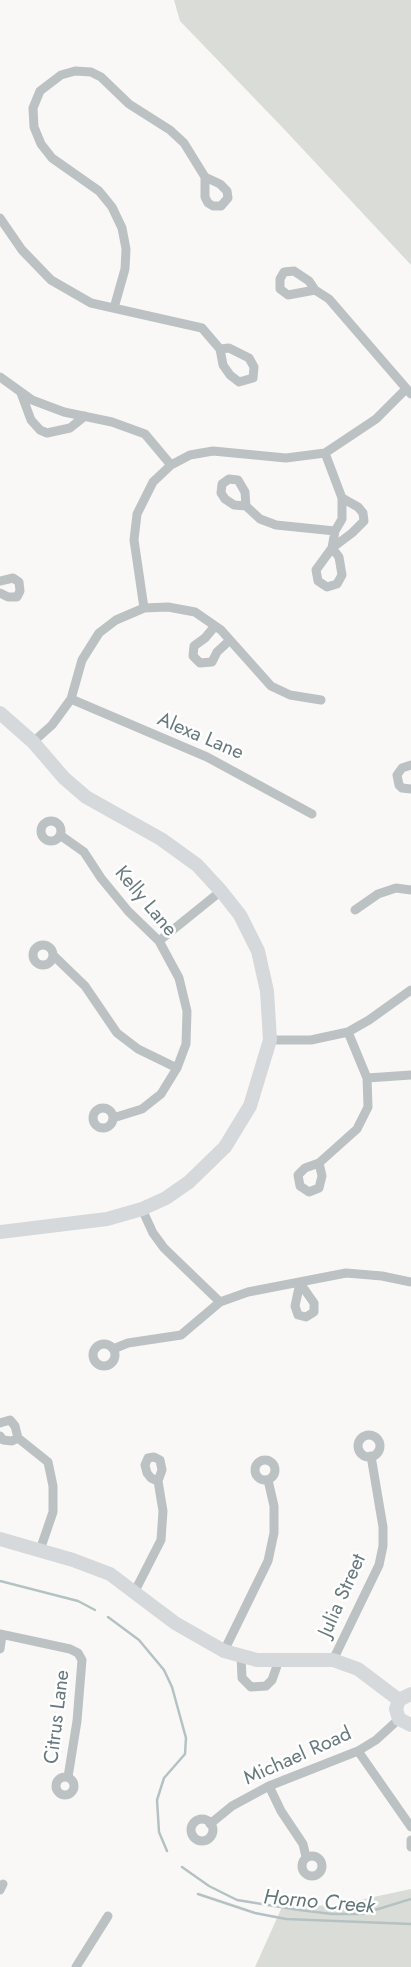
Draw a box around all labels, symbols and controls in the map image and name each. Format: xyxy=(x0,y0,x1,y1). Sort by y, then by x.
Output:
street label: Alexa Lane xyxy=(153,708,247,766)
street label: Kelly Lane xyxy=(109,862,181,942)
street label: Julia Street xyxy=(314,1551,372,1641)
street label: Citrus Lane xyxy=(40,1669,76,1765)
street label: Michael Road xyxy=(241,1723,355,1791)
water label: Horno Creek xyxy=(262,1886,376,1920)

